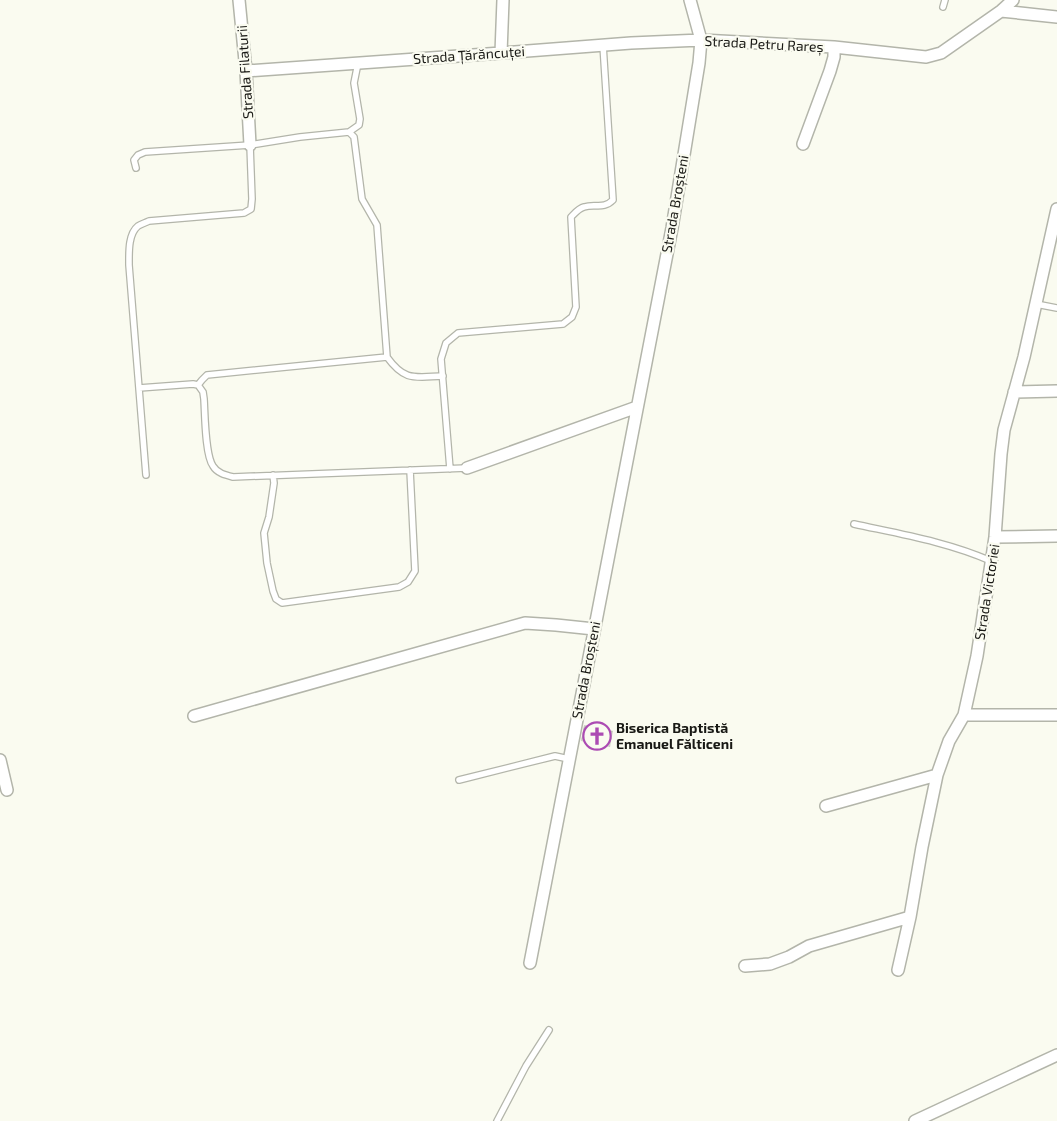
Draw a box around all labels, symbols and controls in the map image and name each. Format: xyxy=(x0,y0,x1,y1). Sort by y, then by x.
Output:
street label: Strada Filaturii xyxy=(233,25,256,119)
street label: Strada Petru Rareș xyxy=(704,32,824,56)
street label: Strada Țărăncuței xyxy=(413,42,525,68)
street label: Strada Broșteni xyxy=(658,154,692,254)
street label: Strada Victoriei xyxy=(971,543,1002,641)
street label: Strada Broșteni xyxy=(568,620,604,720)
place label: Biserica Baptistă Emanuel Fălticeni xyxy=(616,719,733,752)
church icon: Biserica Baptistă Emanuel Fălticeni xyxy=(582,721,612,751)

